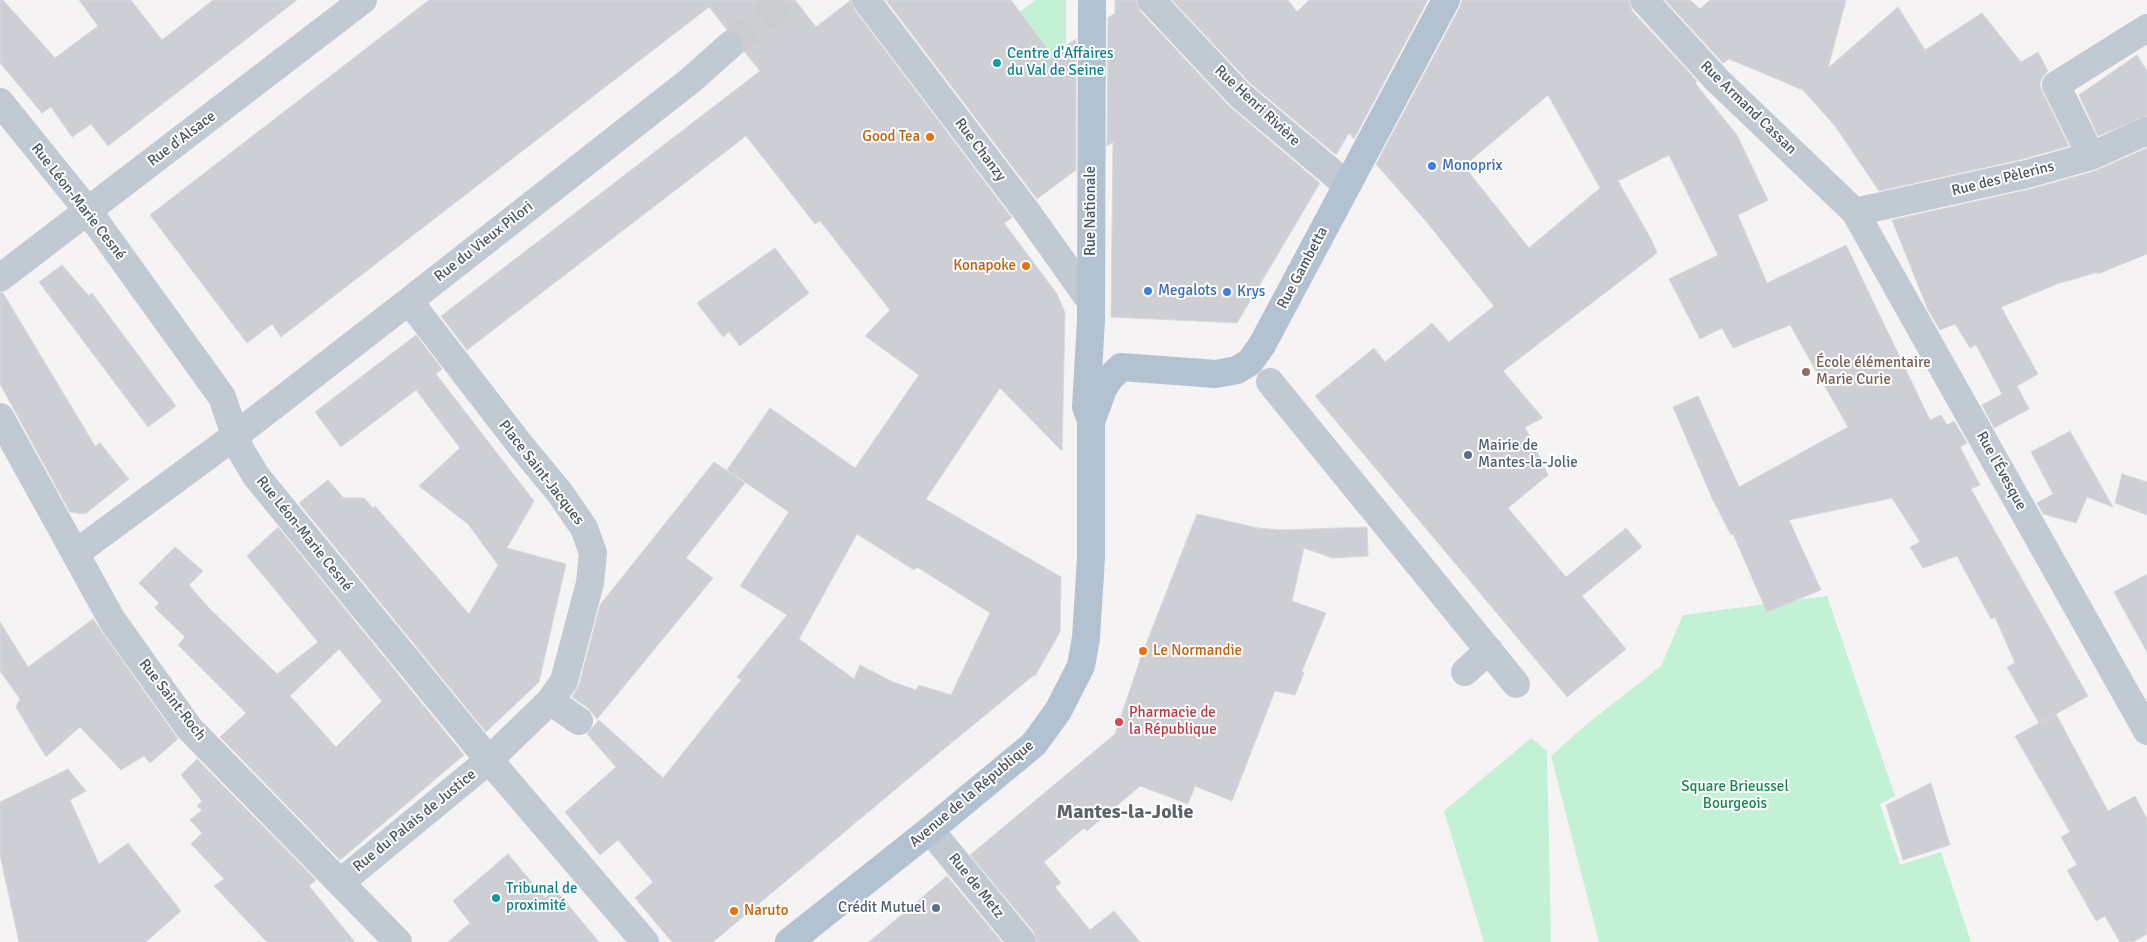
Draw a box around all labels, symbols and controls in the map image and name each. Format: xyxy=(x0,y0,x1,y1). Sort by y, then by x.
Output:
place label: Centre d'Affaires du Val de Seine xyxy=(1007,45,1114,80)
marker: Centre d'Affaires du Val de Seine xyxy=(991,57,1003,69)
street label: Rue Armand Cassan xyxy=(1696,57,1800,159)
street label: Rue Henri Rivière xyxy=(1210,62,1304,150)
street label: Rue d'Alsace xyxy=(144,108,220,170)
street label: Rue Chanzy xyxy=(950,115,1010,185)
place label: Good Tea xyxy=(862,128,920,146)
marker: Good Tea xyxy=(924,131,936,143)
street label: Rue Léon-Marie Cesné xyxy=(27,140,129,264)
place label: Monoprix xyxy=(1442,157,1502,175)
street label: Rue des Pèlerins xyxy=(1950,158,2056,200)
marker: Monoprix xyxy=(1426,160,1438,172)
street label: Rue Nationale xyxy=(1082,166,1100,256)
street label: Rue du Vieux Pilori xyxy=(431,198,537,286)
street label: Rue Gambetta xyxy=(1274,224,1332,312)
place label: Konapoke xyxy=(953,257,1016,275)
marker: Konapoke xyxy=(1020,260,1032,272)
place label: Megalots xyxy=(1158,282,1217,300)
place label: Krys xyxy=(1237,283,1265,301)
marker: Megalots xyxy=(1142,285,1154,297)
marker: Krys xyxy=(1221,286,1233,298)
place label: École élémentaire Marie Curie xyxy=(1816,354,1931,389)
marker: École élémentaire Marie Curie xyxy=(1800,366,1812,378)
street label: Place Saint-Jacques xyxy=(495,417,587,529)
street label: Rue l'Évesque xyxy=(1972,428,2030,514)
place label: Mairie de Mantes-la-Jolie xyxy=(1478,437,1578,472)
marker: Mairie de Mantes-la-Jolie xyxy=(1462,449,1474,461)
street label: Rue Léon-Marie Cesné xyxy=(252,473,356,595)
place label: Le Normandie xyxy=(1153,642,1242,660)
marker: Le Normandie xyxy=(1137,645,1149,657)
street label: Rue Saint-Roch xyxy=(135,656,209,744)
place label: Pharmacie de la République xyxy=(1129,704,1217,739)
marker: Pharmacie de la République xyxy=(1113,716,1125,728)
street label: Avenue de la République xyxy=(906,737,1038,851)
street label: Rue du Palais de Justice xyxy=(350,766,480,876)
park label: Square Brieussel Bourgeois xyxy=(1681,778,1789,813)
district label: Mantes-la-Jolie xyxy=(1057,801,1193,825)
street label: Rue de Metz xyxy=(944,850,1008,922)
place label: Tribunal de proximité xyxy=(506,880,578,915)
marker: Tribunal de proximité xyxy=(490,892,502,904)
place label: Crédit Mutuel xyxy=(838,899,926,917)
place label: Naruto xyxy=(744,902,788,920)
marker: Crédit Mutuel xyxy=(930,902,942,914)
marker: Naruto xyxy=(728,905,740,917)

